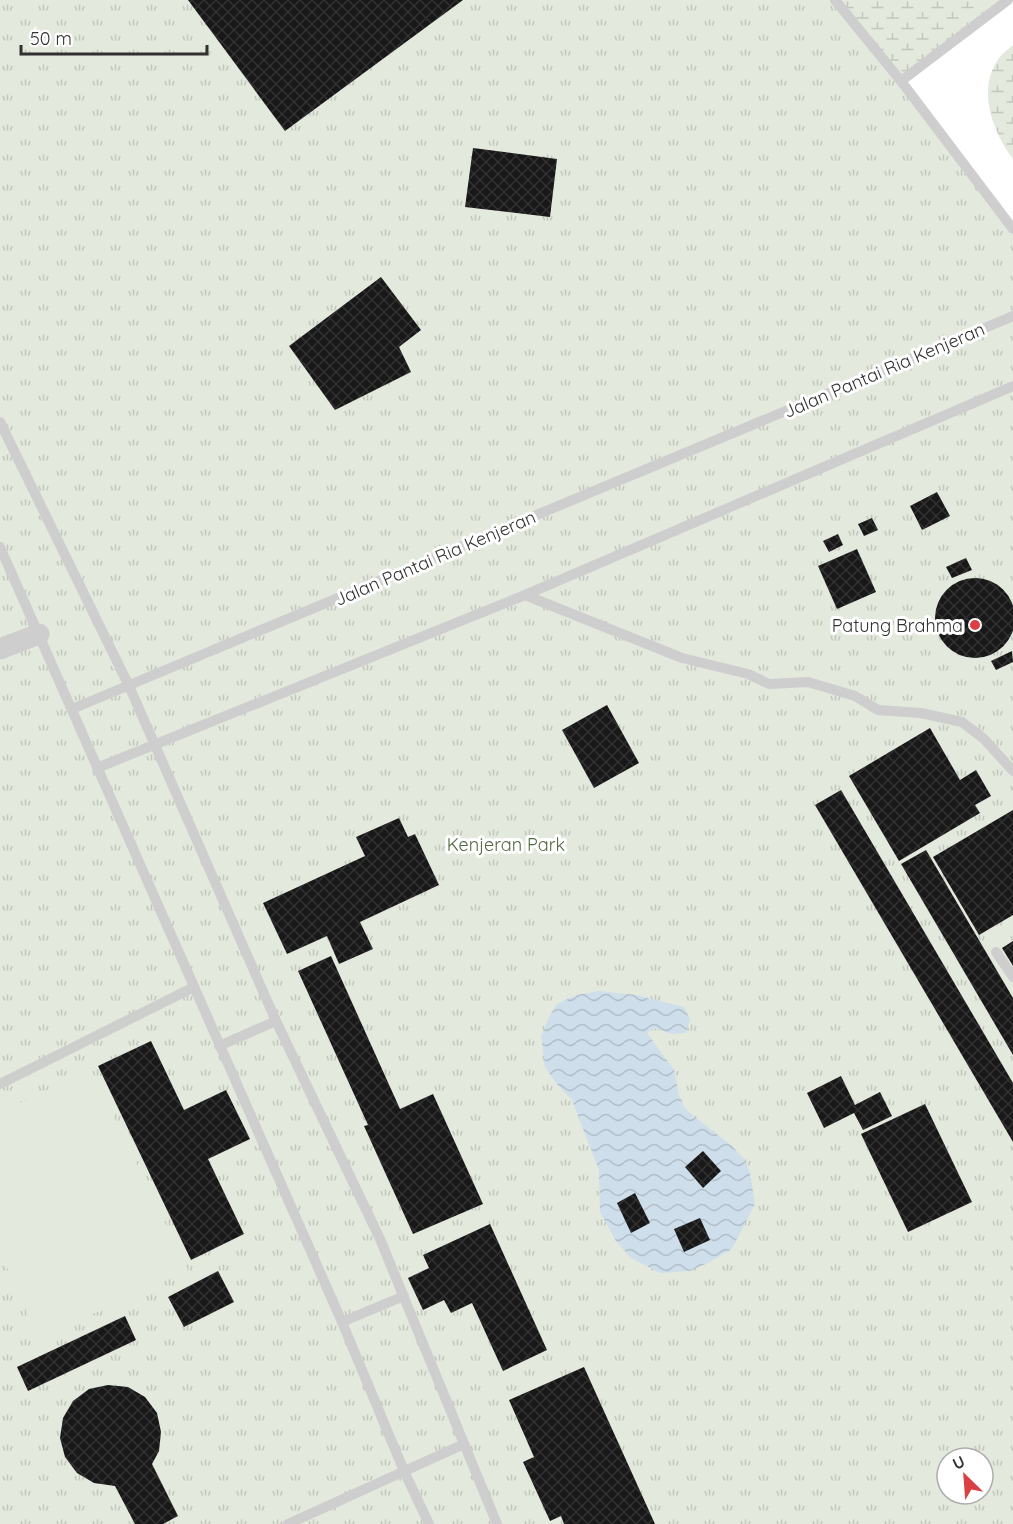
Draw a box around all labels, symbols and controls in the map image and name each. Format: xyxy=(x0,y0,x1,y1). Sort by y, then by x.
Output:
scale bar xyxy=(21,18,207,56)
text: 50 m xyxy=(30,27,72,50)
street label: Jalan Pantai Ria Kenjeran xyxy=(780,317,988,423)
street label: Jalan Pantai Ria Kenjeran xyxy=(331,505,539,611)
place label: Patung Brahma xyxy=(832,614,963,637)
marker: Patung Brahma xyxy=(968,618,982,632)
park label: Kenjeran Park xyxy=(447,833,565,856)
north arrow xyxy=(935,1446,995,1506)
text: U xyxy=(949,1451,968,1474)

